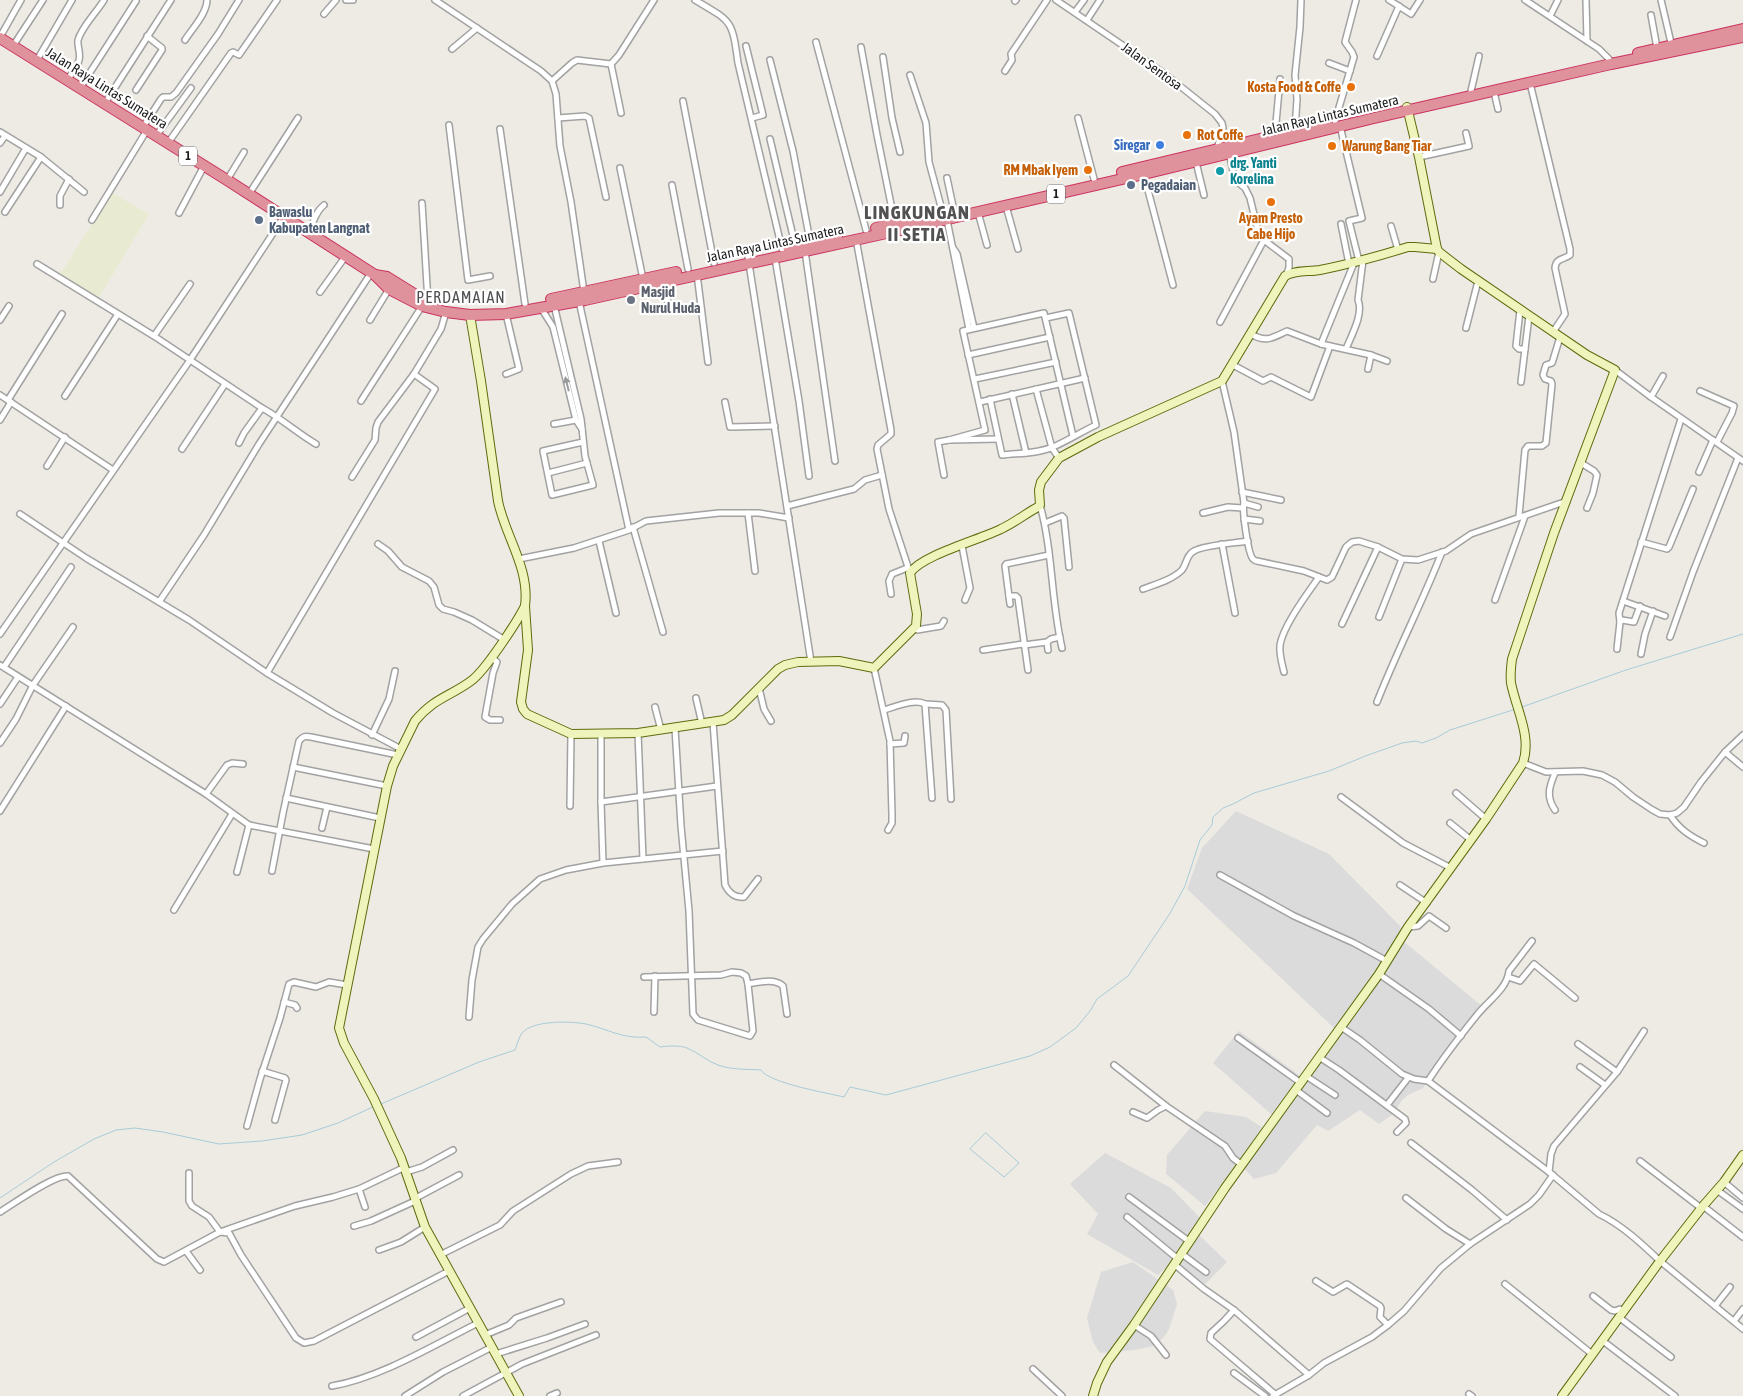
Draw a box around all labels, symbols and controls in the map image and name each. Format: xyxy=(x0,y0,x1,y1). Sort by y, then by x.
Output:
street label: Jalan Sentosa xyxy=(1119,39,1185,93)
street label: Jalan Raya Lintas Sumatera xyxy=(43,44,171,132)
place label: Kosta Food & Coffe xyxy=(1247,79,1341,95)
marker: Kosta Food & Coffe xyxy=(1345,81,1357,93)
street label: Jalan Raya Lintas Sumatera xyxy=(1260,91,1400,139)
place label: Rot Coffe xyxy=(1197,127,1243,143)
marker: Rot Coffe xyxy=(1181,129,1193,141)
place label: Siregar xyxy=(1114,137,1151,153)
place label: Warung Bang Tiar xyxy=(1341,138,1432,154)
marker: Siregar xyxy=(1154,139,1166,151)
marker: Warung Bang Tiar xyxy=(1326,140,1338,152)
road number: 1 xyxy=(179,146,197,166)
place label: drg. Yanti Korelina xyxy=(1230,155,1277,187)
place label: RM Mbak Iyem xyxy=(1003,162,1078,178)
marker: RM Mbak Iyem xyxy=(1082,164,1094,176)
marker: drg. Yanti Korelina xyxy=(1214,165,1226,177)
place label: Pegadaian xyxy=(1141,177,1196,193)
marker: Pegadaian xyxy=(1125,179,1137,191)
road number: 1 xyxy=(1047,184,1065,203)
marker: Ayam Presto Cabe Hijo xyxy=(1265,196,1277,208)
district label: LINGKUNGAN II SETIA xyxy=(864,201,970,245)
place label: Bawaslu Kabupaten Langnat xyxy=(269,204,370,236)
place label: Ayam Presto Cabe Hijo xyxy=(1238,210,1303,242)
marker: Bawaslu Kabupaten Langnat xyxy=(253,214,265,226)
street label: Jalan Raya Lintas Sumatera xyxy=(705,221,845,265)
place label: Masjid Nurul Huda xyxy=(641,284,701,316)
district label: PERDAMAIAN xyxy=(416,288,506,306)
marker: Masjid Nurul Huda xyxy=(625,294,637,306)
one-way arrow xyxy=(562,376,570,391)

